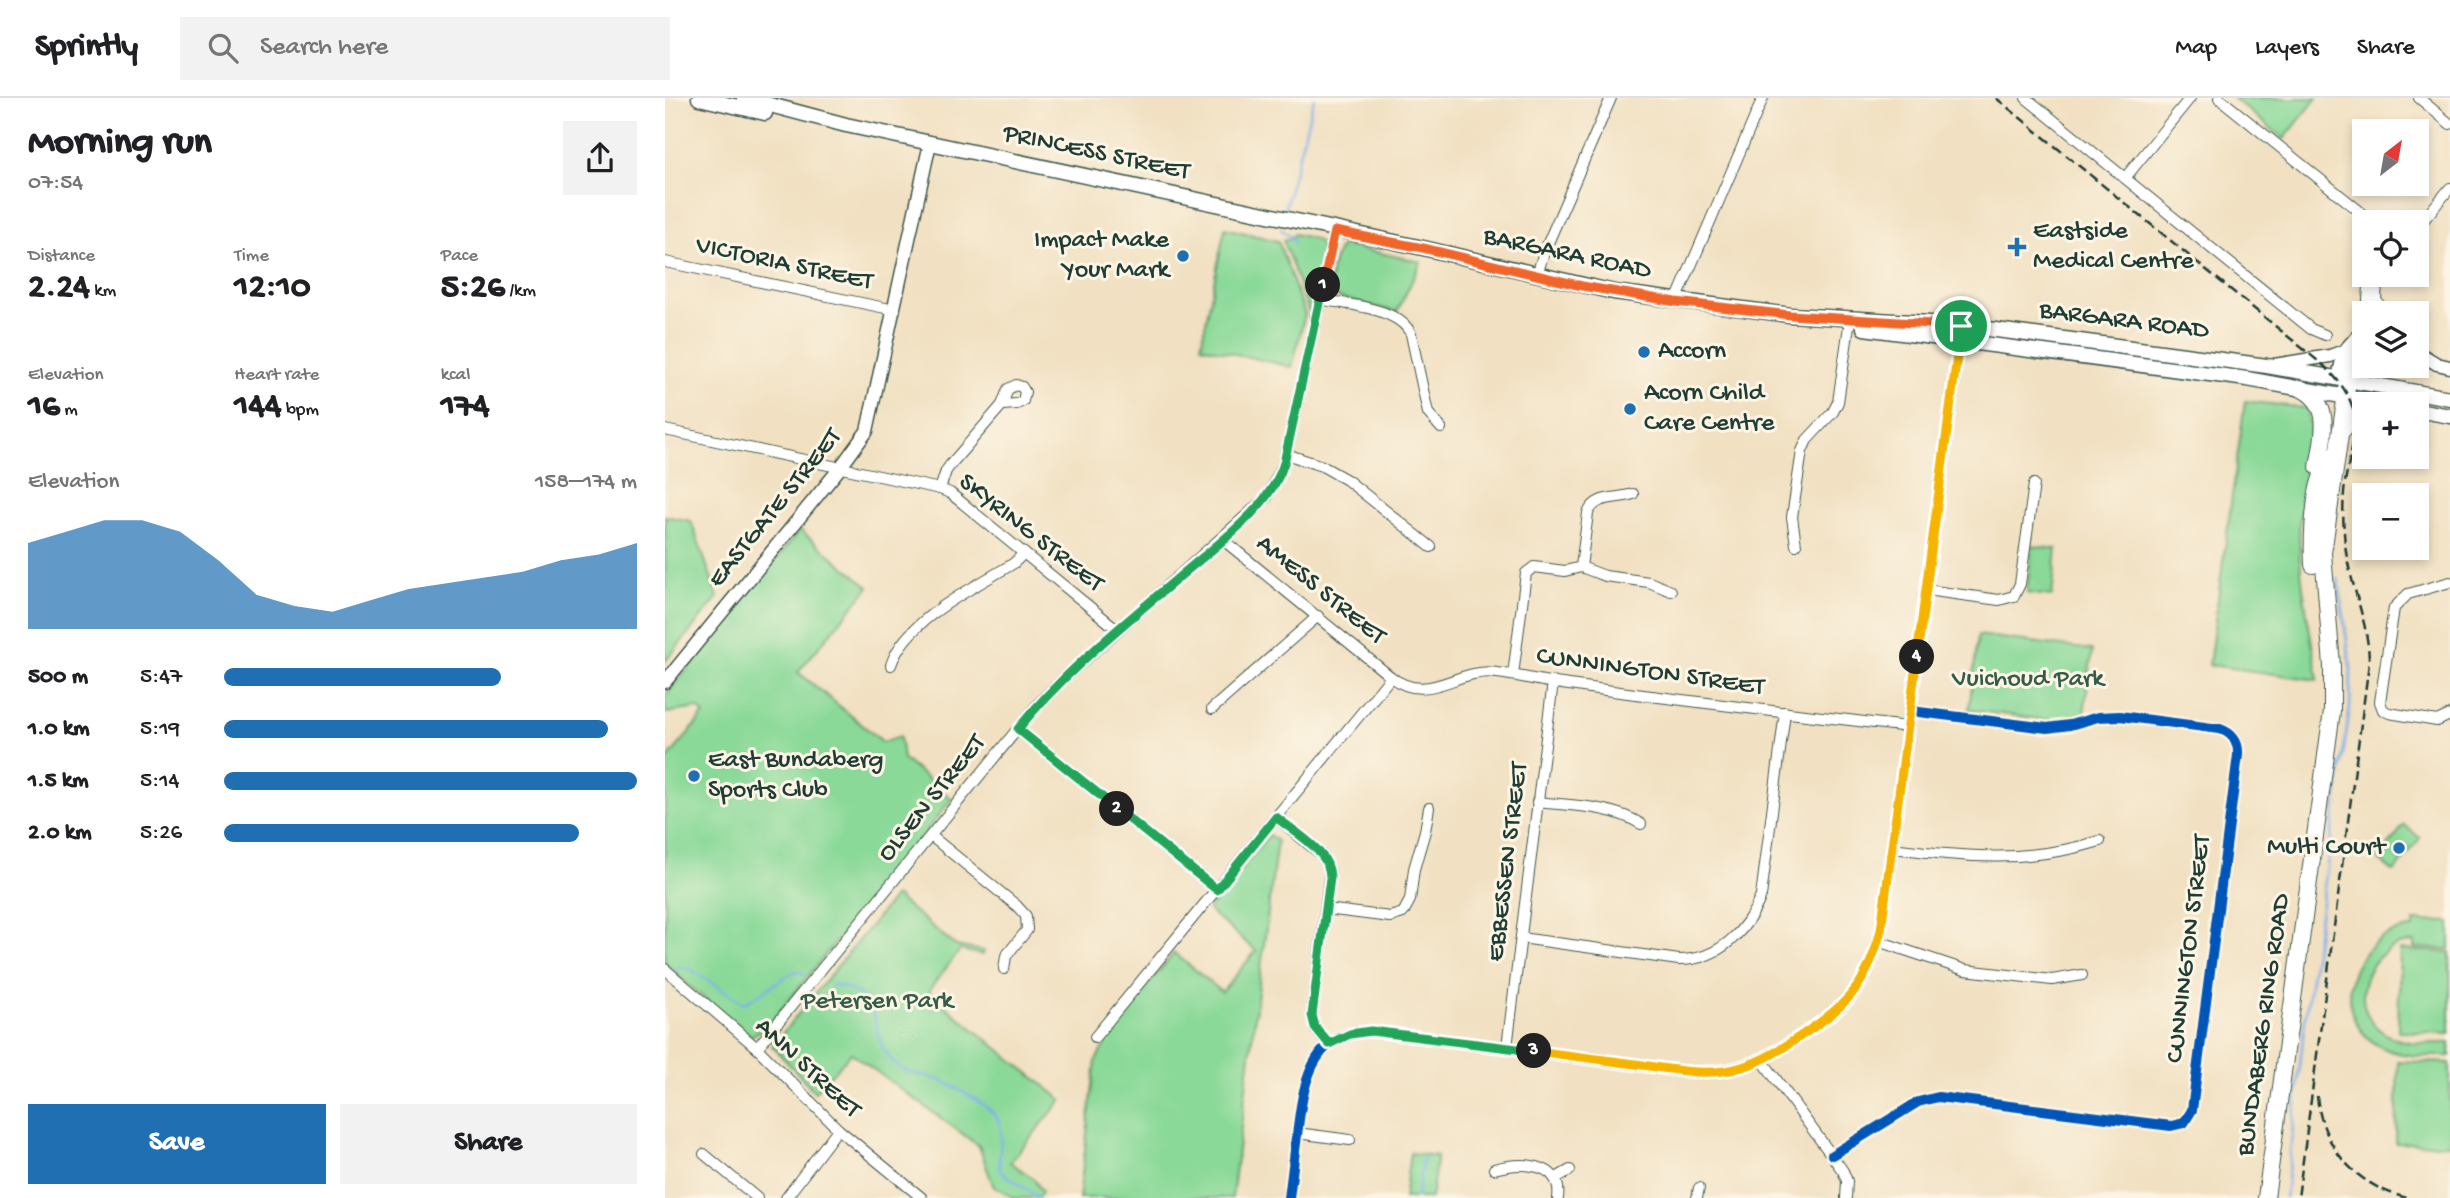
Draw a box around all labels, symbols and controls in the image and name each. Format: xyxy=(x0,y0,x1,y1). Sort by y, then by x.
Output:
search box xyxy=(180,17,670,80)
text: Sprintly xyxy=(35,29,138,67)
icon: search xyxy=(204,29,242,67)
text: Search here xyxy=(260,33,388,64)
text: Map xyxy=(2175,34,2217,63)
text: Layers xyxy=(2255,34,2319,63)
text: Share xyxy=(2357,34,2415,63)
street label: PRINCESS STREET xyxy=(999,119,1193,189)
north arrow xyxy=(2352,119,2429,196)
map controls xyxy=(2352,119,2429,560)
button: share xyxy=(563,121,637,195)
text: Morning run xyxy=(28,122,212,166)
text: 07:54 xyxy=(28,170,83,197)
button: locate xyxy=(2352,210,2429,287)
place label: Eastside Medical Centre xyxy=(2033,217,2194,278)
street label: BARGARA ROAD xyxy=(1479,222,1654,288)
place label: Impact Make Your Mark xyxy=(1034,226,1171,287)
street label: VICTORIA STREET xyxy=(692,231,876,299)
marker: Eastside Medical Centre xyxy=(2007,237,2027,257)
text: Distance xyxy=(28,245,95,268)
text: Time xyxy=(234,245,269,268)
text: Pace xyxy=(441,245,478,268)
marker: Impact Make Your Mark xyxy=(1175,248,1191,264)
text: 2.24 xyxy=(28,268,90,309)
text: 12:10 xyxy=(234,268,311,309)
text: 5:26 xyxy=(441,268,505,309)
pin: 1 xyxy=(1305,268,1341,302)
text: 1 xyxy=(1319,273,1326,296)
text: km xyxy=(90,280,116,303)
text: /km xyxy=(505,280,536,303)
pin xyxy=(1931,296,1991,356)
street label: BARGARA ROAD xyxy=(2036,296,2211,348)
button: layers xyxy=(2352,301,2429,378)
icon: arrive xyxy=(1942,307,1980,345)
place label: Accorn xyxy=(1658,337,1727,368)
marker: Accorn xyxy=(1636,344,1652,360)
text: Elevation xyxy=(28,364,104,387)
text: Heart rate xyxy=(234,364,319,387)
text: kcal xyxy=(441,364,470,387)
place label: Acorn Child Care Centre xyxy=(1644,379,1775,440)
text: 16 xyxy=(28,387,60,428)
text: 144 xyxy=(234,387,282,428)
text: 174 xyxy=(441,387,490,428)
button: + xyxy=(2352,392,2429,469)
text: m xyxy=(60,399,78,422)
text: bpm xyxy=(282,399,319,422)
marker: Acorn Child Care Centre xyxy=(1622,401,1638,417)
street label: EASTGATE STREET xyxy=(702,422,850,595)
street label: SKYRING STREET xyxy=(951,468,1110,601)
text: Elevation xyxy=(28,469,119,496)
text: 158–174 m xyxy=(535,469,637,496)
button: − xyxy=(2352,483,2429,560)
street label: AMESS STREET xyxy=(1249,529,1392,653)
pin: 4 xyxy=(1899,640,1935,674)
street label: CUNNINGTON STREET xyxy=(1534,642,1767,704)
text: 4 xyxy=(1912,645,1921,668)
text: 500 m xyxy=(28,664,88,691)
text: 5:47 xyxy=(140,664,182,691)
park label: Vuichoud Park xyxy=(1951,665,2106,696)
text: 1.0 km xyxy=(28,716,90,743)
text: 5:19 xyxy=(140,716,180,743)
street label: OLSEN STREET xyxy=(872,728,994,869)
place label: East Bundaberg Sports Club xyxy=(708,746,884,807)
street label: EBBESSEN STREET xyxy=(1481,760,1537,963)
text: 1.5 km xyxy=(28,768,89,795)
text: 5:14 xyxy=(140,768,180,795)
marker: East Bundaberg Sports Club xyxy=(686,768,702,784)
pin: 2 xyxy=(1099,792,1135,826)
text: 2 xyxy=(1112,797,1121,820)
text: 2.0 km xyxy=(28,820,92,847)
text: 5:26 xyxy=(140,820,182,847)
street label: CUNNINGTON STREET xyxy=(2161,832,2219,1065)
place label: Multi Court xyxy=(2267,833,2387,864)
marker: Multi Court xyxy=(2391,840,2407,856)
street label: BUNDABERG RING ROAD xyxy=(2231,892,2299,1159)
park label: Petersen Park xyxy=(800,987,955,1018)
street label: ANN STREET xyxy=(748,1012,867,1127)
pin: 3 xyxy=(1517,1034,1551,1068)
text: 3 xyxy=(1529,1039,1538,1062)
button: Save xyxy=(28,1104,326,1184)
button: Share xyxy=(340,1104,637,1184)

